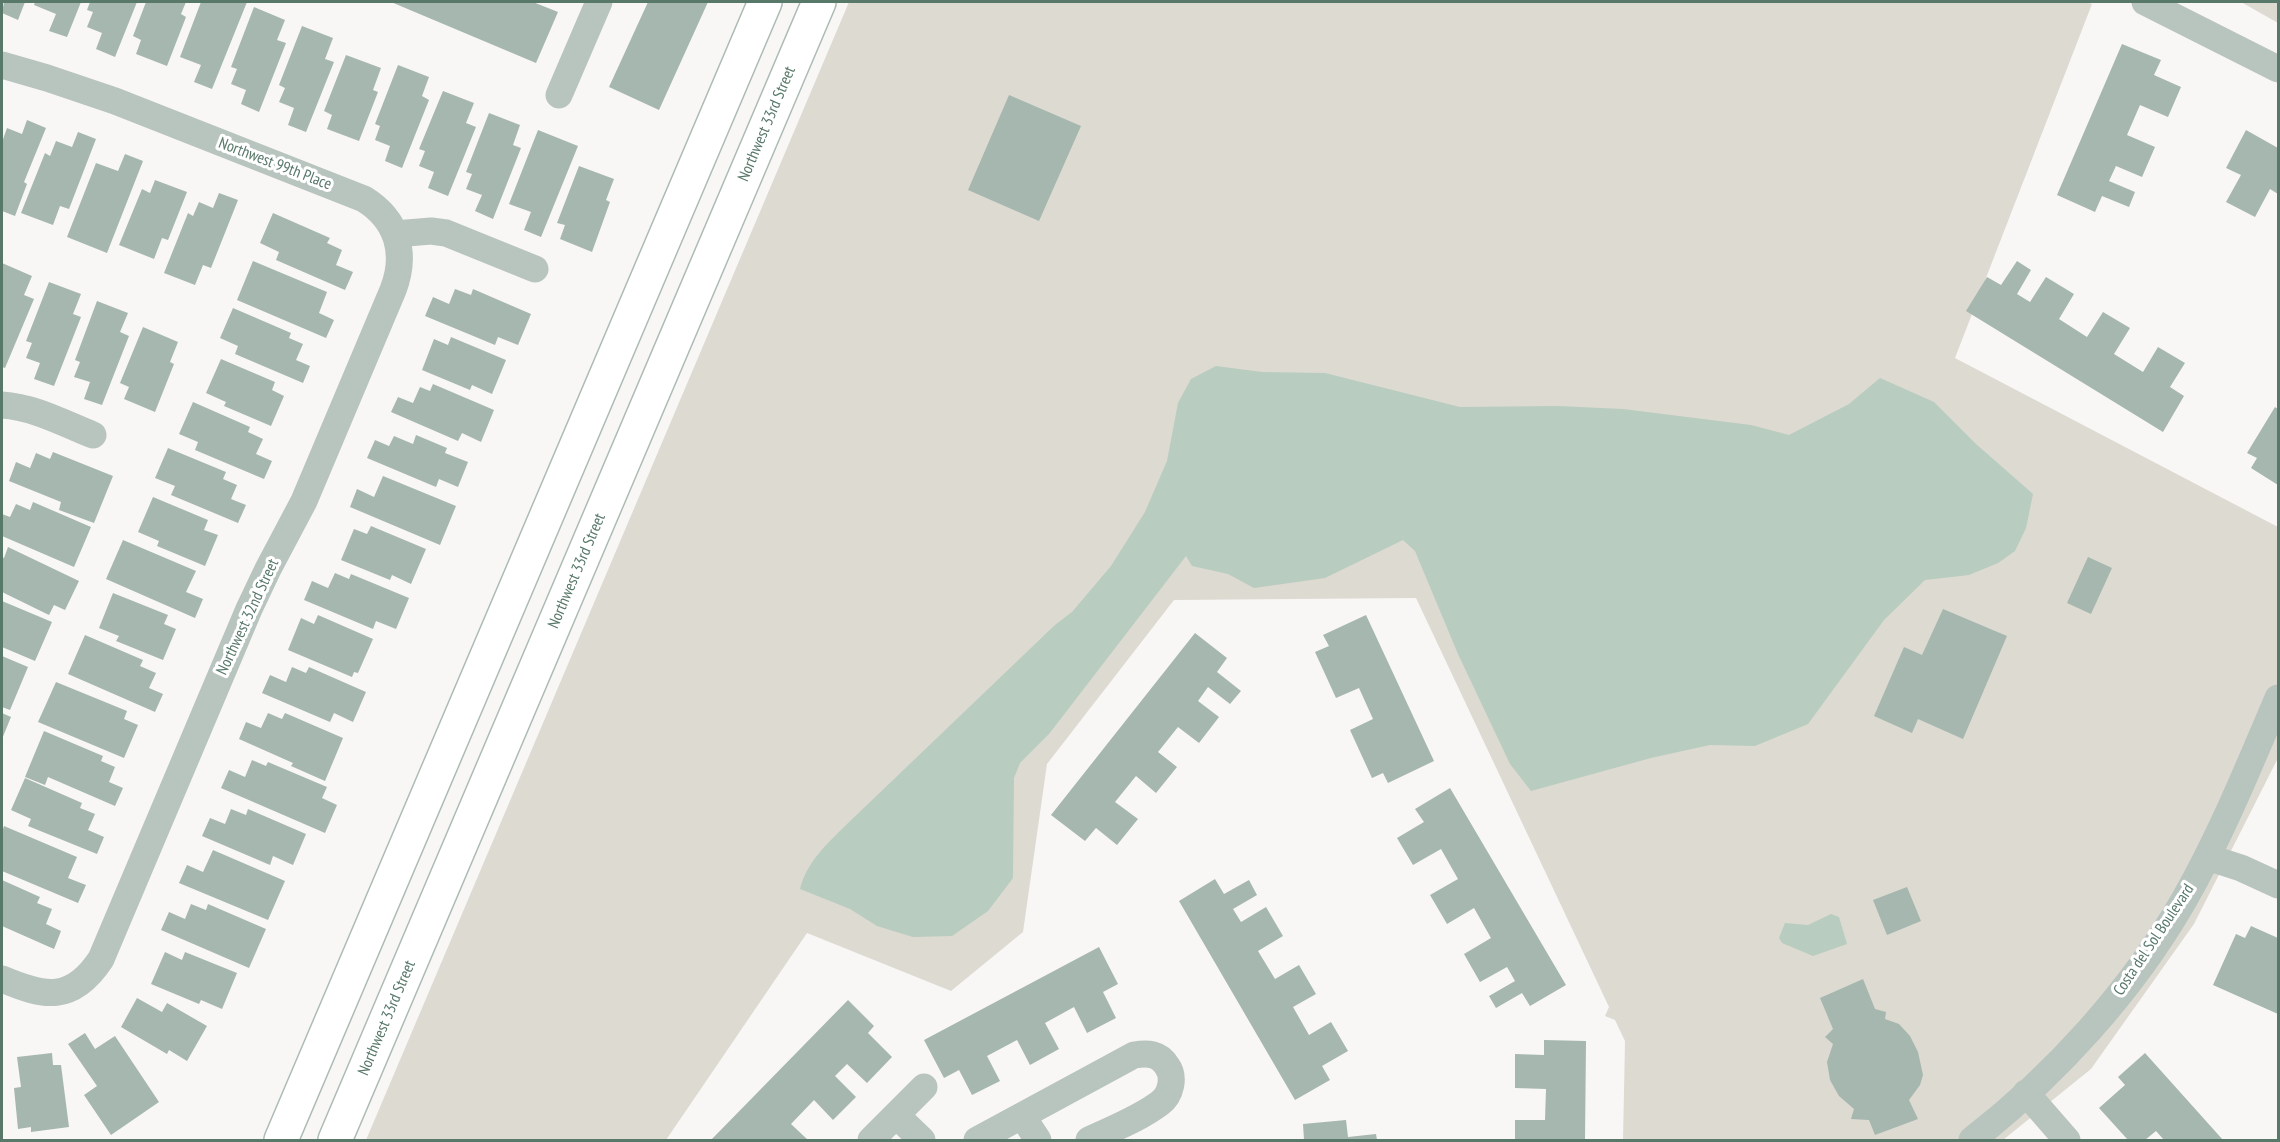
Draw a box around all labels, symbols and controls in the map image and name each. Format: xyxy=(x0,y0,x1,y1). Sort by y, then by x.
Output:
street label: Northwest 33rd Street xyxy=(734,64,800,184)
street label: Northwest 99th Place xyxy=(216,134,334,194)
street label: Northwest 33rd Street xyxy=(544,511,610,631)
street label: Northwest 32nd Street xyxy=(213,556,283,678)
street label: Costa del Sol Boulevard xyxy=(2110,881,2198,999)
street label: Northwest 33rd Street xyxy=(354,958,420,1078)

